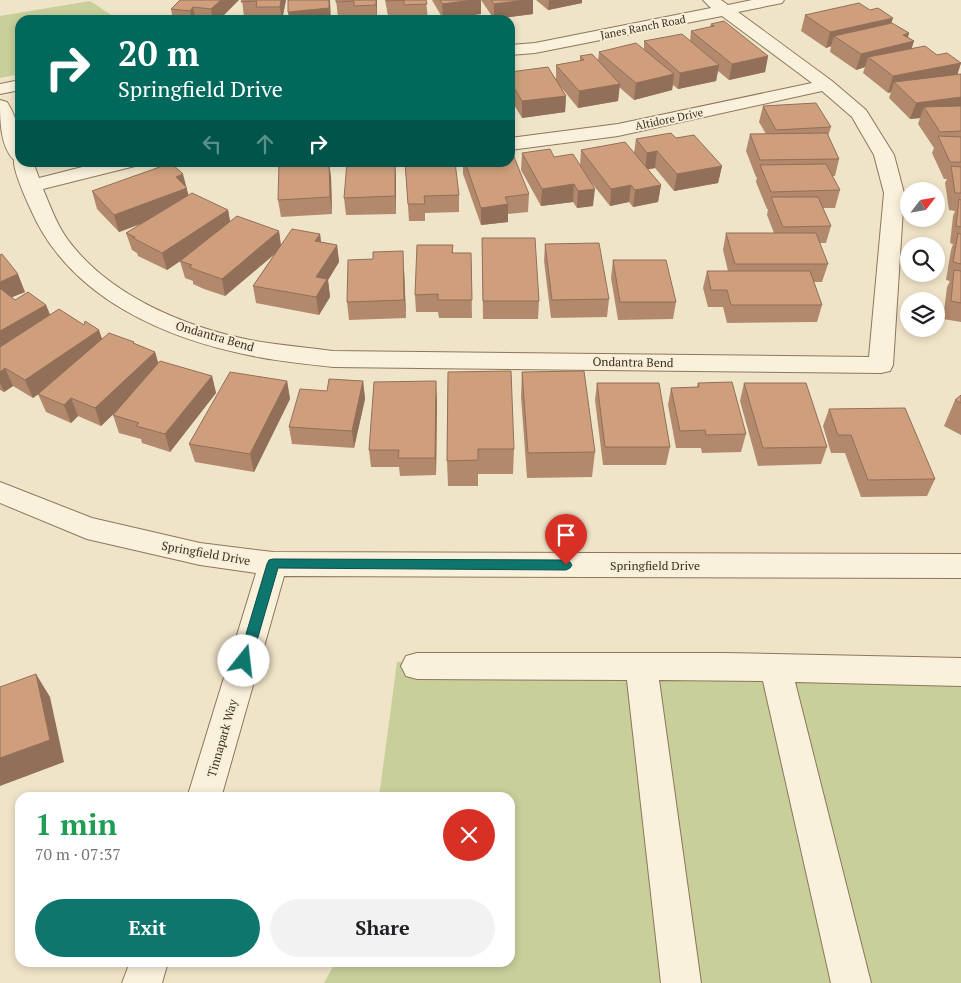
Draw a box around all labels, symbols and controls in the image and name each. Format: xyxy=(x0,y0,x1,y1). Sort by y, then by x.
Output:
street label: Janes Ranch Road xyxy=(599,12,687,42)
text: 20 m xyxy=(118,30,199,76)
icon: right xyxy=(35,35,100,100)
text: Springfield Drive xyxy=(118,74,283,103)
street label: Altidore Drive xyxy=(634,105,705,133)
icon: left xyxy=(198,130,226,158)
icon: ahead xyxy=(251,130,279,158)
icon: right xyxy=(304,130,332,158)
north arrow xyxy=(900,182,945,228)
map controls xyxy=(900,182,945,337)
button: search xyxy=(900,237,945,282)
button: layers xyxy=(900,292,945,337)
street label: Ondantra Bend xyxy=(174,318,256,354)
street label: Ondantra Bend xyxy=(592,354,674,370)
pin xyxy=(545,514,587,565)
icon: arrive xyxy=(552,521,580,549)
street label: Springfield Drive xyxy=(160,538,252,568)
street label: Springfield Drive xyxy=(610,558,700,573)
position arrow xyxy=(217,634,269,686)
street label: Tinnapark Way xyxy=(204,696,241,779)
text: 1 min xyxy=(35,804,117,844)
button: close xyxy=(443,809,495,861)
text: 70 m · 07:37 xyxy=(35,843,121,865)
button: Exit xyxy=(35,899,260,957)
button: Share xyxy=(270,899,495,957)

